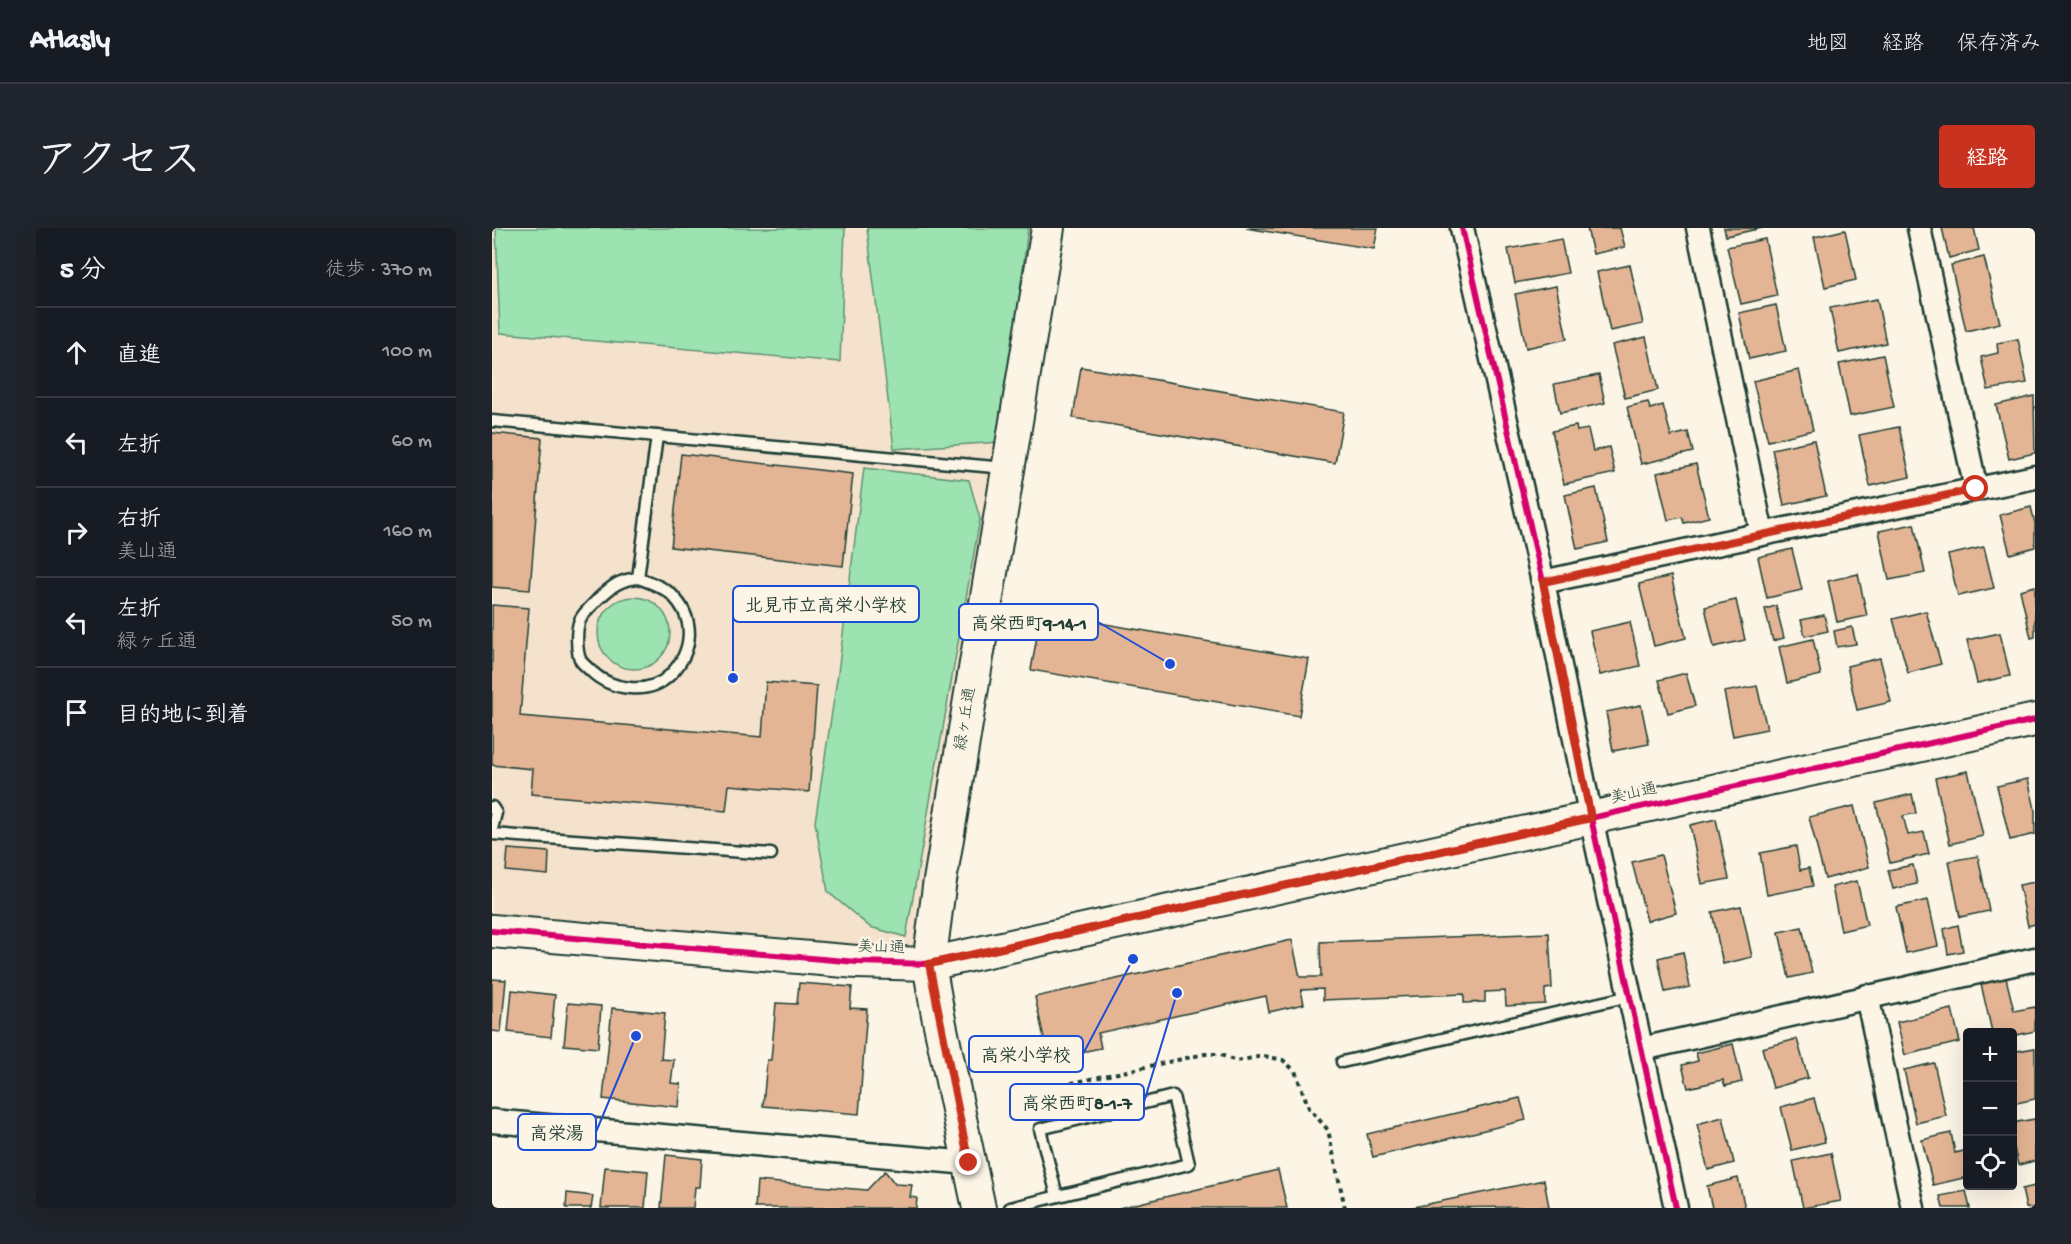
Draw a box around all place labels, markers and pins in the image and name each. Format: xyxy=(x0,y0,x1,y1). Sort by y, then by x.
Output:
callout: 北見市立高栄小学校 xyxy=(733,586,919,622)
callout: 高栄西町9-14-1 xyxy=(959,604,1098,640)
callout: 高栄小学校 xyxy=(969,1036,1083,1072)
callout: 高栄西町8-1-7 xyxy=(1010,1084,1144,1120)
callout: 高栄湯 xyxy=(518,1114,596,1150)

